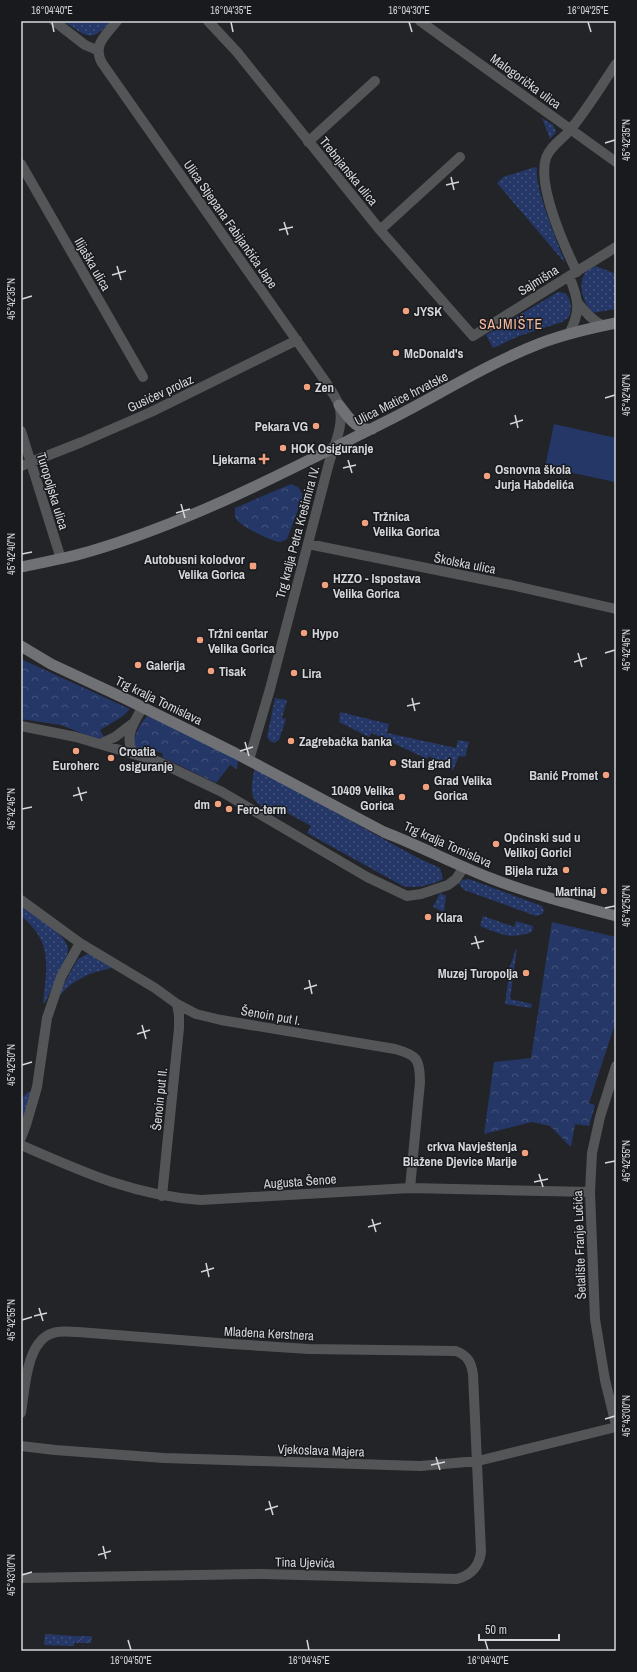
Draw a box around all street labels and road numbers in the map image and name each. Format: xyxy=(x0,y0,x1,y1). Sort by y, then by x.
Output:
street label: Malogorička ulica xyxy=(487,50,565,113)
street label: Trebnjanska ulica xyxy=(316,133,382,209)
street label: Ulica Stjepana Fabijančića Jape xyxy=(180,157,281,292)
street label: Ilijaška ulica xyxy=(71,235,115,294)
street label: Sajmišna xyxy=(515,261,562,299)
street label: Ulica Matice hrvatske xyxy=(352,368,451,429)
street label: Gusićev prolaz xyxy=(124,371,196,416)
street label: Turopoljska ulica xyxy=(33,451,72,532)
street label: Trg kralja Petra Krešimira IV. xyxy=(272,464,323,600)
street label: Školska ulica xyxy=(432,549,497,578)
street label: Trg kralja Tomislava xyxy=(112,672,205,729)
street label: Trg kralja Tomislava xyxy=(401,817,495,872)
street label: Šenoin put I. xyxy=(240,1002,302,1029)
street label: Šenoin put II. xyxy=(148,1067,171,1131)
street label: Augusta Šenoe xyxy=(262,1170,337,1193)
street label: Šetalište Franje Lučića xyxy=(569,1190,590,1300)
street label: Mladena Kerstnera xyxy=(224,1323,314,1344)
street label: Vjekoslava Majera xyxy=(277,1440,365,1461)
street label: Tina Ujevića xyxy=(275,1553,335,1572)

